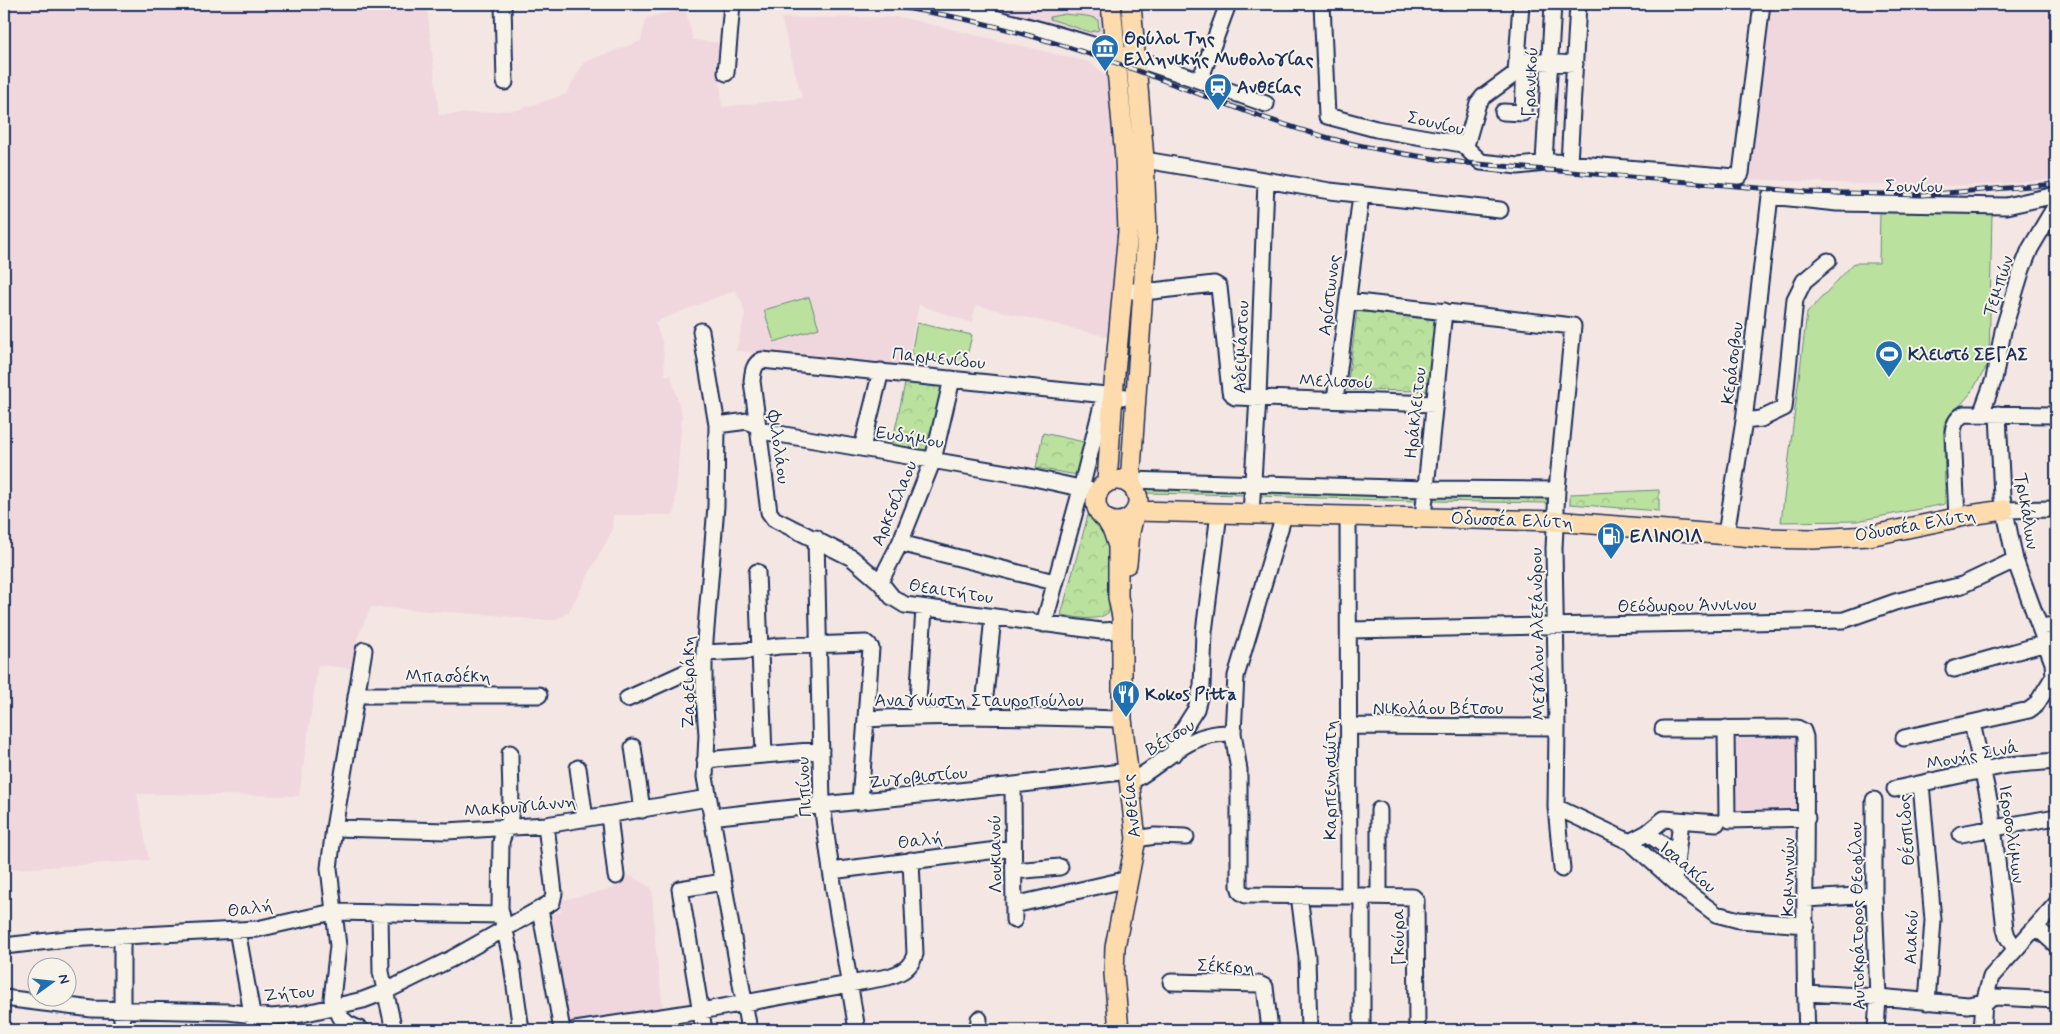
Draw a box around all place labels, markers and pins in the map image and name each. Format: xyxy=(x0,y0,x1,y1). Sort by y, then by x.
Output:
place label: Θρύλοι Της Ελληνικής Μυθολογίας xyxy=(1124,27,1314,72)
museum icon: Θρύλοι Της Ελληνικής Μυθολογίας xyxy=(1090,33,1120,72)
station icon: Ανθείας xyxy=(1203,72,1233,111)
place label: Ανθείας xyxy=(1237,76,1301,100)
sports icon: Κλειστό ΣΕΓΑΣ xyxy=(1874,339,1904,378)
place label: Κλειστό ΣΕΓΑΣ xyxy=(1908,343,2028,367)
fuel station icon: ΕΛΙΝΟΙΛ xyxy=(1596,521,1626,560)
place label: ΕΛΙΝΟΙΛ xyxy=(1630,525,1702,549)
restaurant icon: Kokos Pitta xyxy=(1111,679,1141,718)
place label: Kokos Pitta xyxy=(1145,683,1237,707)

